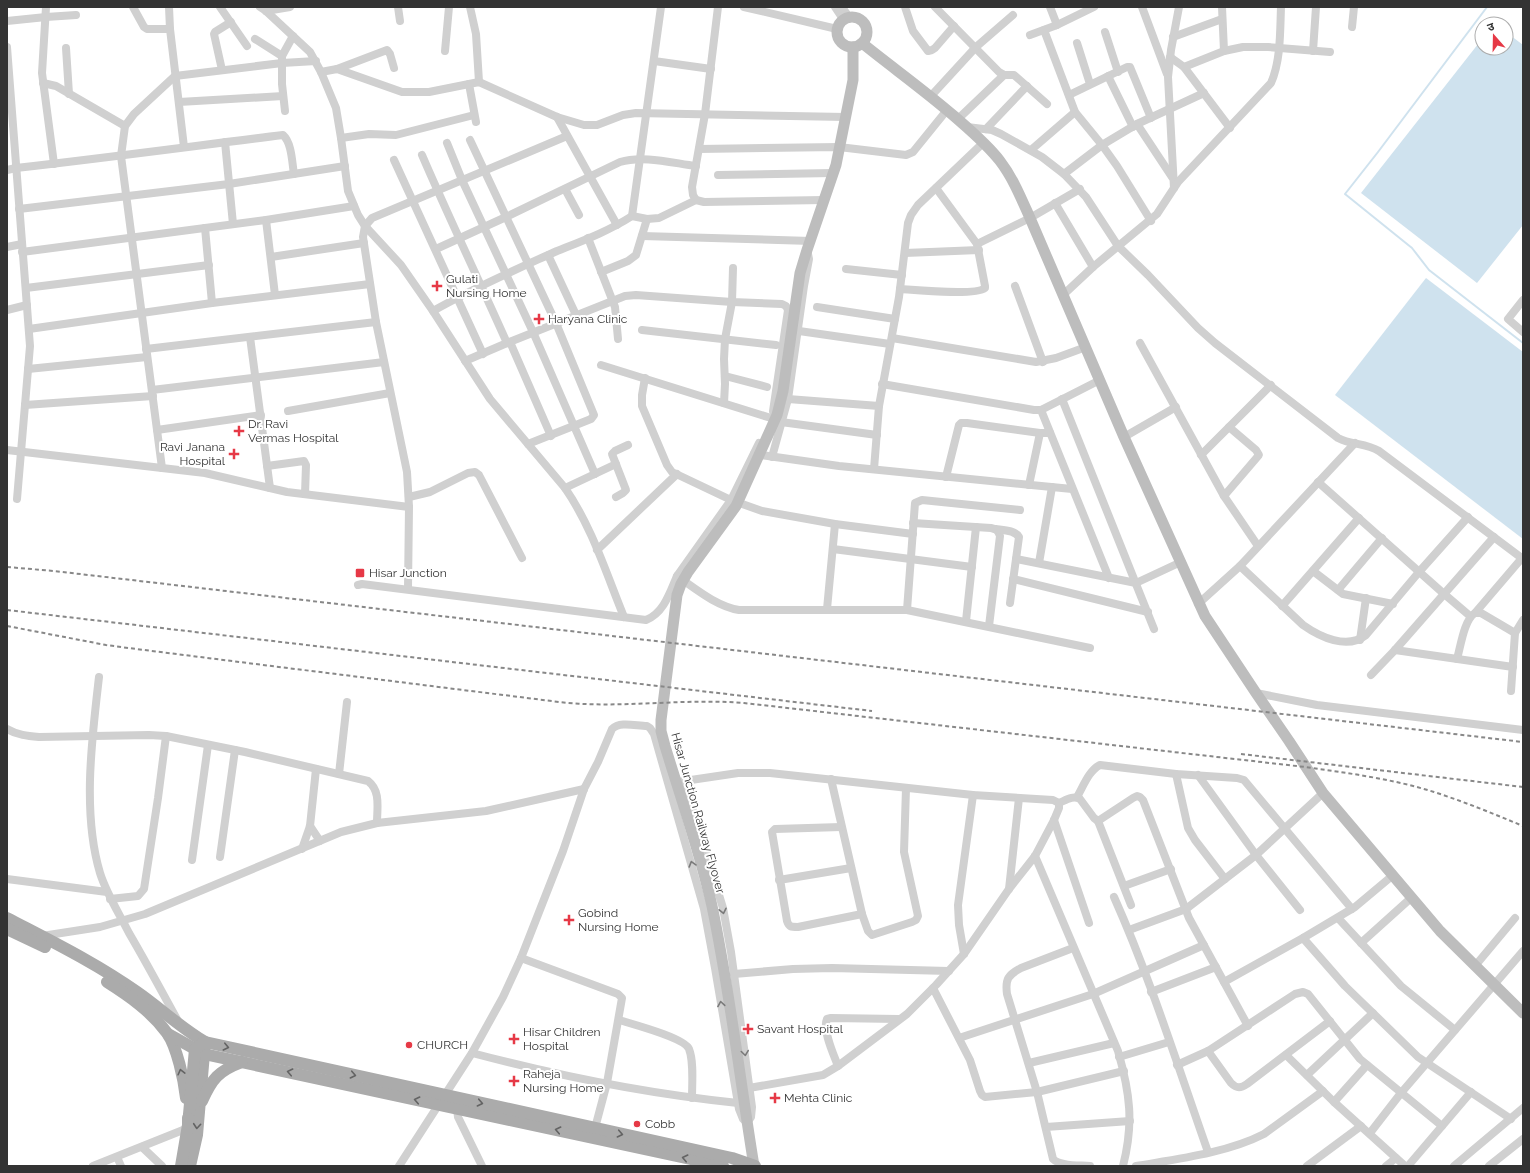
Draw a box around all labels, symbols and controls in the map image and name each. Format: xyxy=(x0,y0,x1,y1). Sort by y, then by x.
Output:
north arrow xyxy=(1474,16,1514,56)
text: उ xyxy=(1486,20,1497,34)
place label: Gulati Nursing Home xyxy=(446,272,526,300)
marker: Gulati Nursing Home xyxy=(431,280,443,292)
place label: Haryana Clinic xyxy=(548,312,628,326)
marker: Haryana Clinic xyxy=(533,313,545,325)
place label: Dr. Ravi Vermas Hospital xyxy=(248,417,339,445)
marker: Dr. Ravi Vermas Hospital xyxy=(233,425,245,437)
place label: Ravi Janana Hospital xyxy=(160,440,226,468)
marker: Ravi Janana Hospital xyxy=(228,448,240,460)
place label: Hisar Junction xyxy=(369,566,447,580)
marker: Hisar Junction xyxy=(354,567,366,579)
street label: Hisar Junction Railway Flyover xyxy=(668,731,728,896)
one-way arrow xyxy=(688,860,697,867)
place label: Gobind Nursing Home xyxy=(578,906,658,934)
one-way arrow xyxy=(719,908,727,914)
marker: Gobind Nursing Home xyxy=(563,914,575,926)
one-way arrow xyxy=(717,1001,726,1008)
place label: Savant Hospital xyxy=(757,1022,844,1036)
marker: Savant Hospital xyxy=(742,1023,754,1035)
place label: Hisar Children Hospital xyxy=(523,1025,600,1053)
marker: Hisar Children Hospital xyxy=(508,1033,520,1045)
place label: CHURCH xyxy=(417,1038,468,1052)
marker: CHURCH xyxy=(404,1040,414,1050)
one-way arrow xyxy=(222,1043,229,1051)
one-way arrow xyxy=(740,1050,749,1056)
place label: Raheja Nursing Home xyxy=(523,1067,603,1095)
one-way arrow xyxy=(178,1069,186,1075)
one-way arrow xyxy=(287,1069,293,1077)
one-way arrow xyxy=(350,1070,356,1078)
marker: Raheja Nursing Home xyxy=(508,1075,520,1087)
place label: Mehta Clinic xyxy=(784,1091,853,1105)
marker: Mehta Clinic xyxy=(769,1092,781,1104)
one-way arrow xyxy=(414,1096,420,1104)
one-way arrow xyxy=(477,1098,483,1106)
place label: Cobb xyxy=(645,1117,675,1131)
marker: Cobb xyxy=(632,1119,642,1129)
one-way arrow xyxy=(193,1123,202,1129)
one-way arrow xyxy=(554,1127,561,1135)
one-way arrow xyxy=(617,1129,624,1137)
one-way arrow xyxy=(681,1154,688,1162)

